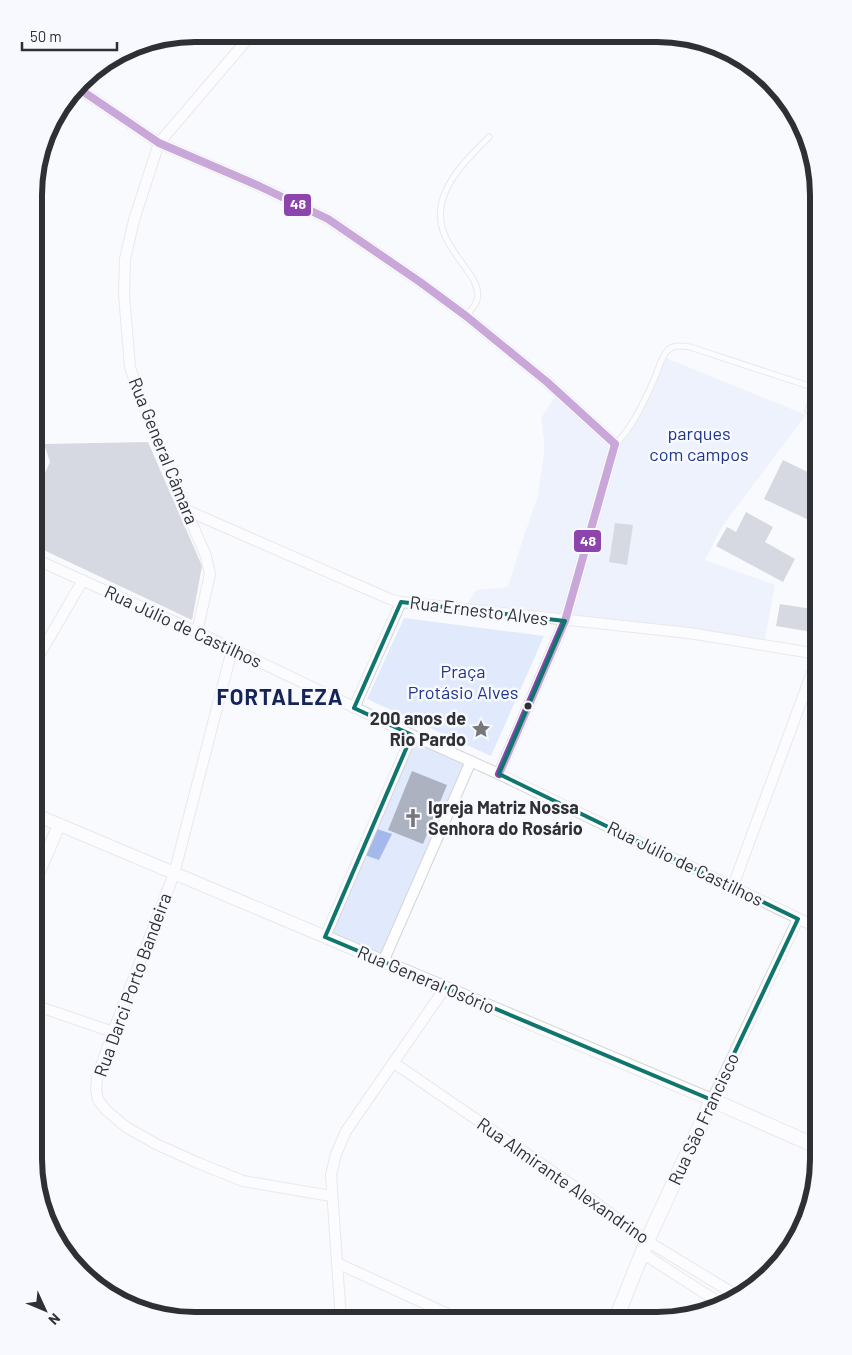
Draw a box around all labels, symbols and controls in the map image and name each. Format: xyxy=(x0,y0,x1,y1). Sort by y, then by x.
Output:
scale bar xyxy=(22,20,118,52)
text: 50 m xyxy=(30,27,62,45)
line badge: 48 xyxy=(283,193,312,217)
text: 48 xyxy=(290,195,306,212)
street label: Rua General Câmara xyxy=(124,374,203,527)
park label: parques com campos xyxy=(649,422,749,465)
line badge: 48 xyxy=(573,529,602,553)
text: 48 xyxy=(580,532,596,549)
street label: Rua Júlio de Castilhos xyxy=(101,580,265,672)
street label: Rua Ernesto Alves xyxy=(408,591,550,629)
park label: Praça Protásio Alves xyxy=(408,660,518,703)
district label: FORTALEZA xyxy=(216,683,344,709)
unlabelled marker xyxy=(523,701,533,711)
place label: 200 anos de Rio Pardo xyxy=(370,707,466,750)
place icon: 200 anos de Rio Pardo xyxy=(470,718,492,740)
place label: Igreja Matriz Nossa Senhora do Rosário xyxy=(428,796,583,839)
church icon: Igreja Matriz Nossa Senhora do Rosário xyxy=(402,807,424,829)
street label: Rua Júlio de Castilhos xyxy=(604,816,767,910)
street label: Rua Darci Porto Bandeira xyxy=(89,890,176,1080)
street label: Rua General Osório xyxy=(354,940,498,1018)
street label: Rua São Francisco xyxy=(663,1049,743,1188)
street label: Rua Almirante Alexandrino xyxy=(473,1112,654,1248)
north arrow xyxy=(20,1285,70,1335)
text: N xyxy=(45,1310,64,1329)

